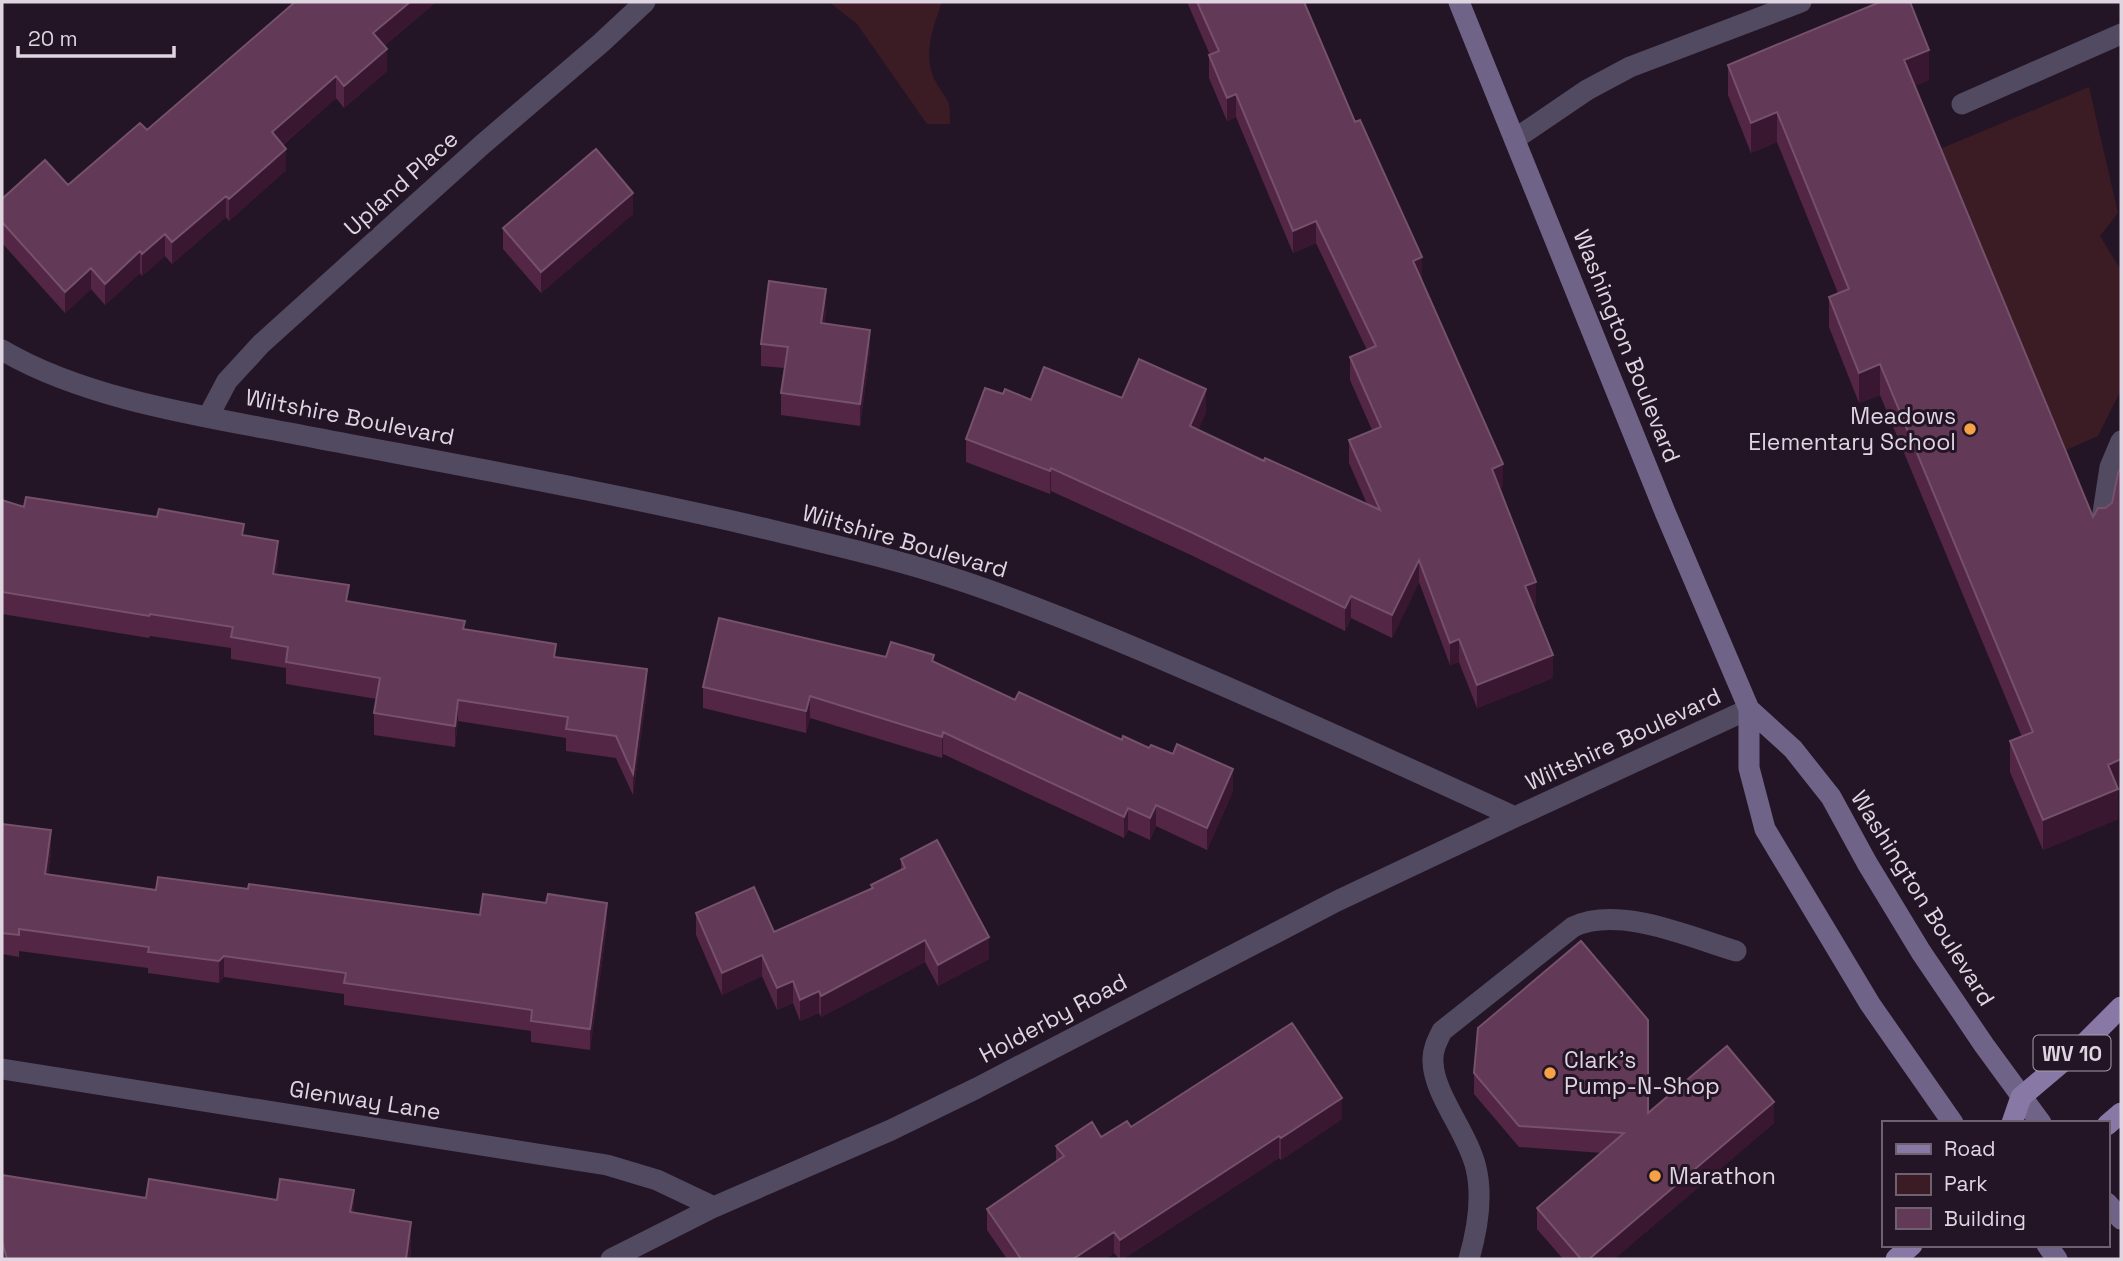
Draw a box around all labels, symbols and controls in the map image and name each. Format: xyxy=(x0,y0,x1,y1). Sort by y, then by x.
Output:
scale bar xyxy=(18,14,173,58)
text: 20 m xyxy=(28,25,78,52)
street label: Upland Place xyxy=(338,124,464,242)
street label: Washington Boulevard xyxy=(1567,225,1687,467)
street label: Wiltshire Boulevard xyxy=(243,382,457,452)
place label: Meadows Elementary School xyxy=(1748,401,1956,457)
marker: Meadows Elementary School xyxy=(1962,421,1978,437)
street label: Wiltshire Boulevard xyxy=(799,497,1011,585)
street label: Wiltshire Boulevard xyxy=(1520,681,1726,797)
street label: Washington Boulevard xyxy=(1844,785,2002,1011)
street label: Holderby Road xyxy=(974,966,1132,1070)
road number: WV 10 xyxy=(2034,1036,2110,1070)
place label: Clark's Pump-N-Shop xyxy=(1564,1045,1720,1101)
marker: Clark's Pump-N-Shop xyxy=(1542,1065,1558,1081)
street label: Glenway Lane xyxy=(287,1073,443,1127)
legend xyxy=(1882,1121,2109,1247)
text: Road xyxy=(1944,1135,1996,1162)
place label: Marathon xyxy=(1669,1161,1776,1191)
marker: Marathon xyxy=(1647,1168,1663,1184)
text: Park xyxy=(1944,1170,1988,1197)
text: Building xyxy=(1944,1205,2026,1232)

